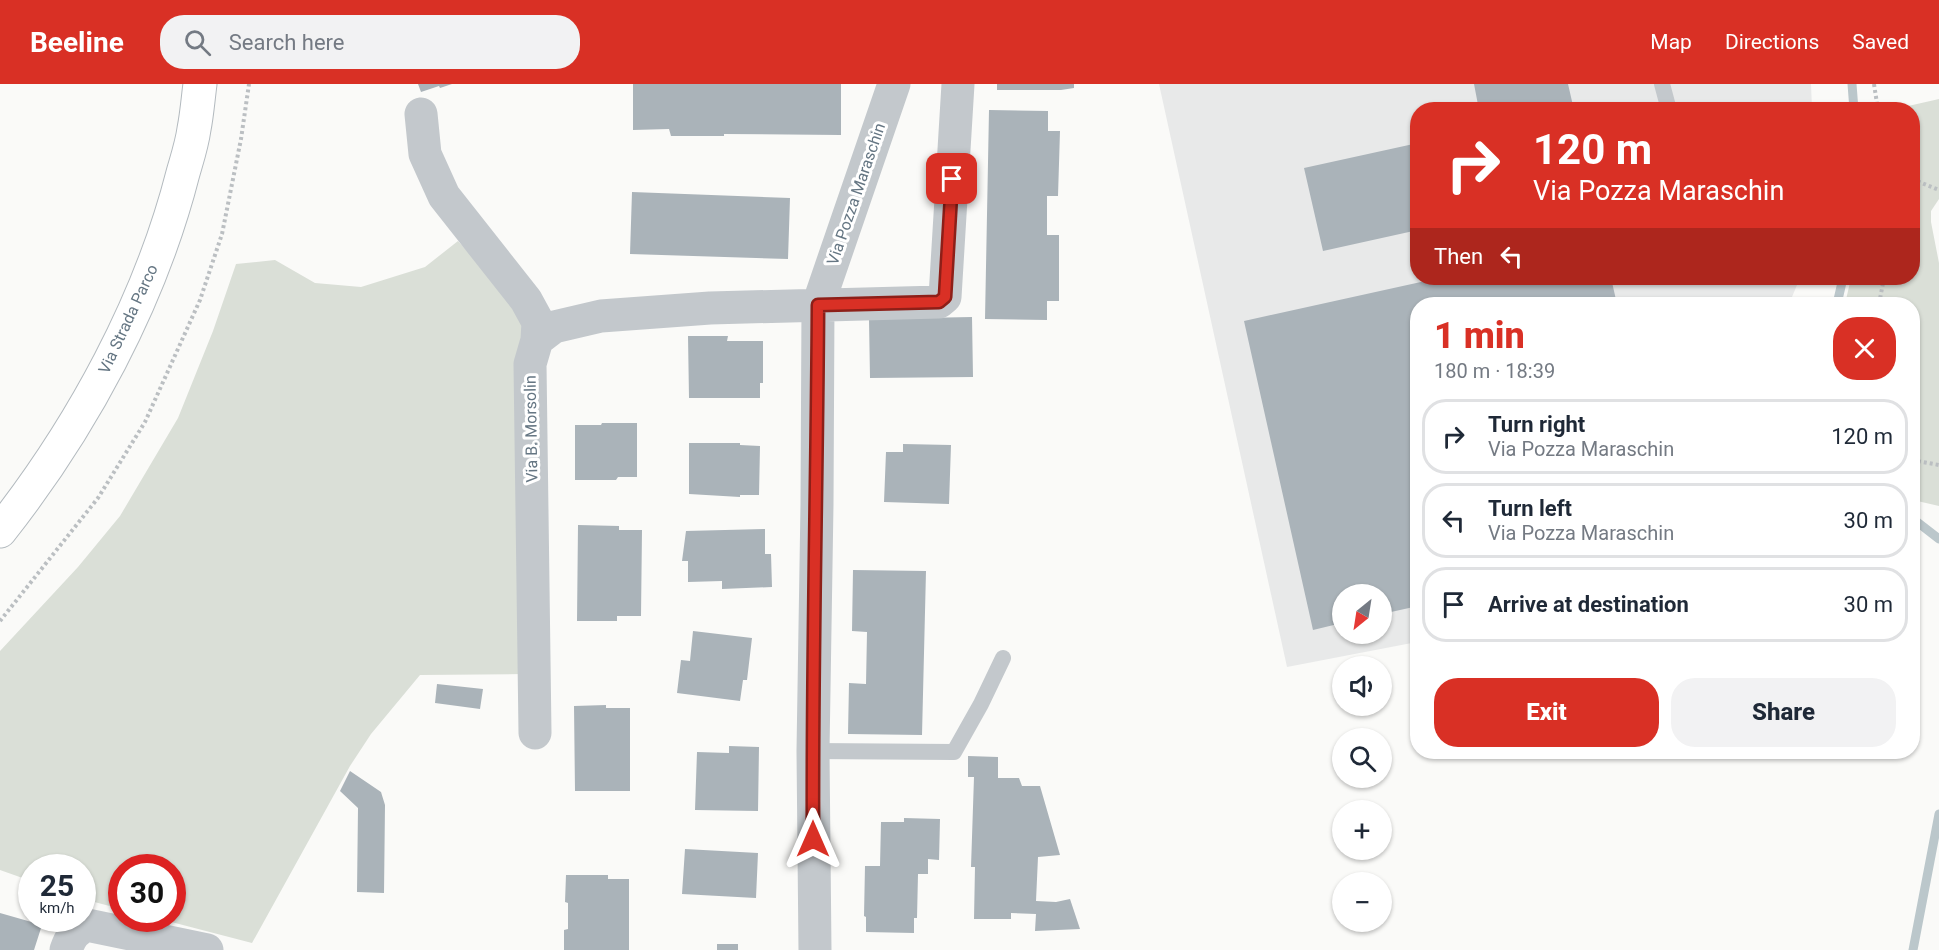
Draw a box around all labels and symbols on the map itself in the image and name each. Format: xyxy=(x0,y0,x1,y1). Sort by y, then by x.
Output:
street label: Via Pozza Maraschin xyxy=(823,120,889,268)
pin xyxy=(926,153,977,204)
street label: Via Strada Parco xyxy=(94,261,162,377)
street label: Via B. Morsolin xyxy=(521,375,541,483)
north arrow xyxy=(1332,584,1392,644)
position arrow xyxy=(781,807,845,871)
speed limit sign: 30 xyxy=(108,854,186,932)

